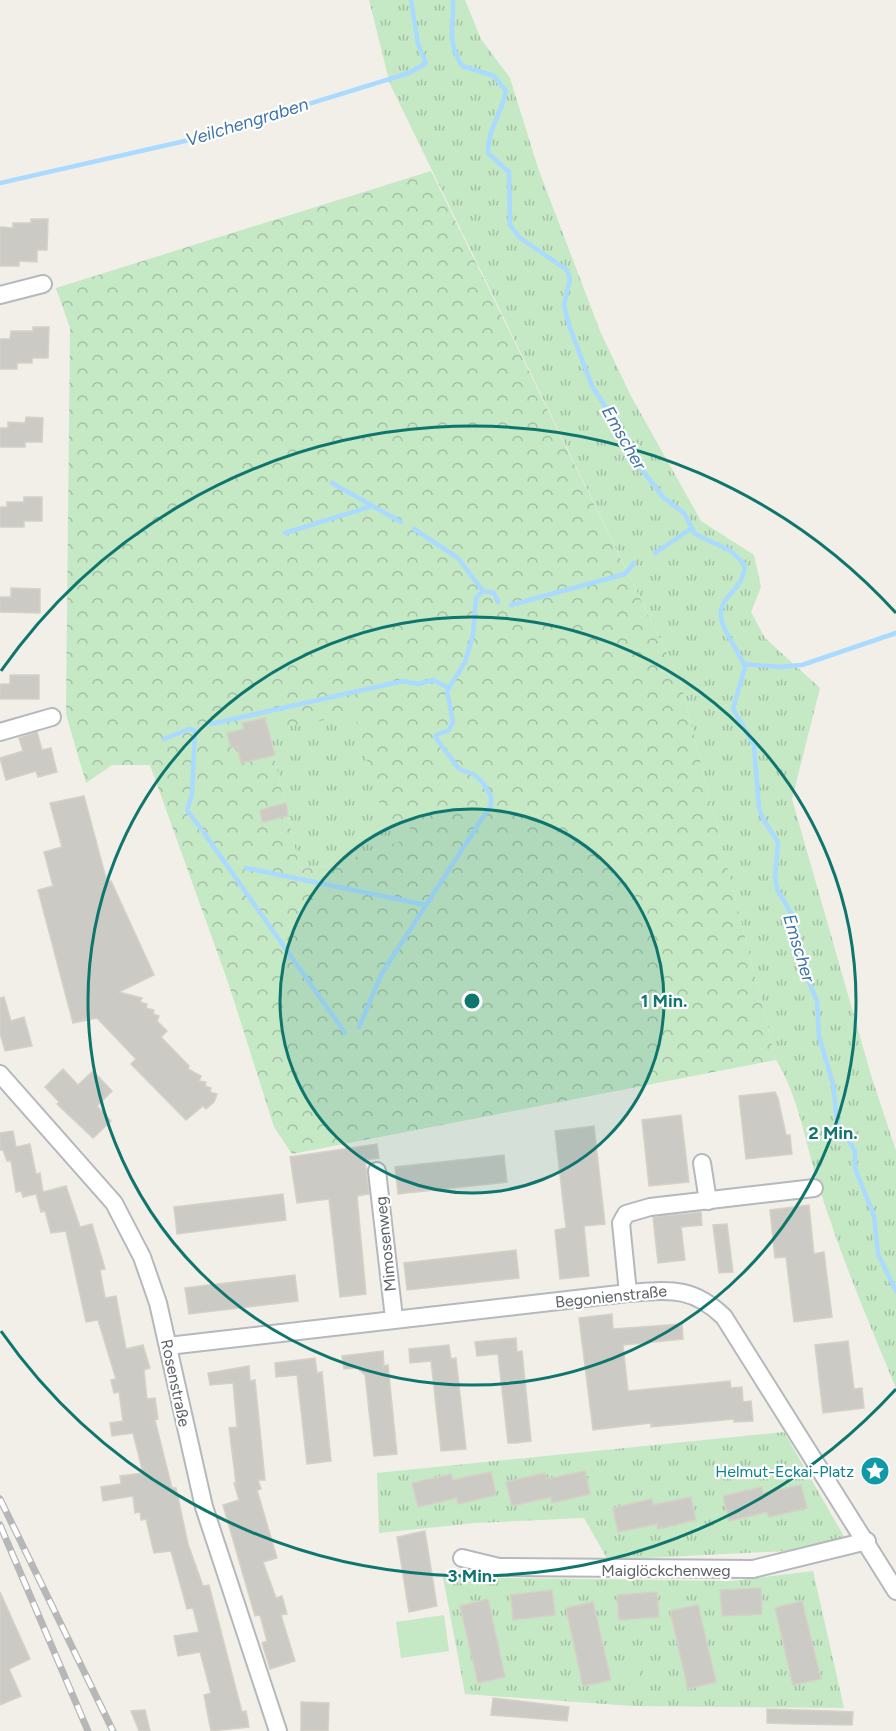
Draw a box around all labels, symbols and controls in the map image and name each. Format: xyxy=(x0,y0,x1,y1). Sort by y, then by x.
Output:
water label: Veilchengraben xyxy=(183,93,311,151)
water label: Emscher xyxy=(597,402,652,475)
water label: Emscher xyxy=(778,911,820,986)
text: 1 Min. xyxy=(641,990,687,1012)
centre of rings xyxy=(462,991,482,1011)
text: 2 Min. xyxy=(808,1122,858,1144)
street label: Mimosenweg xyxy=(371,1195,400,1292)
street label: Begonienstraße xyxy=(554,1281,668,1312)
street label: Rosenstraße xyxy=(157,1337,194,1429)
place icon: Helmut-Eckai-Platz xyxy=(859,1455,891,1487)
place label: Helmut-Eckai-Platz xyxy=(715,1462,854,1481)
street label: Maiglöckchenweg xyxy=(601,1561,731,1580)
text: 3 Min. xyxy=(447,1565,497,1587)

